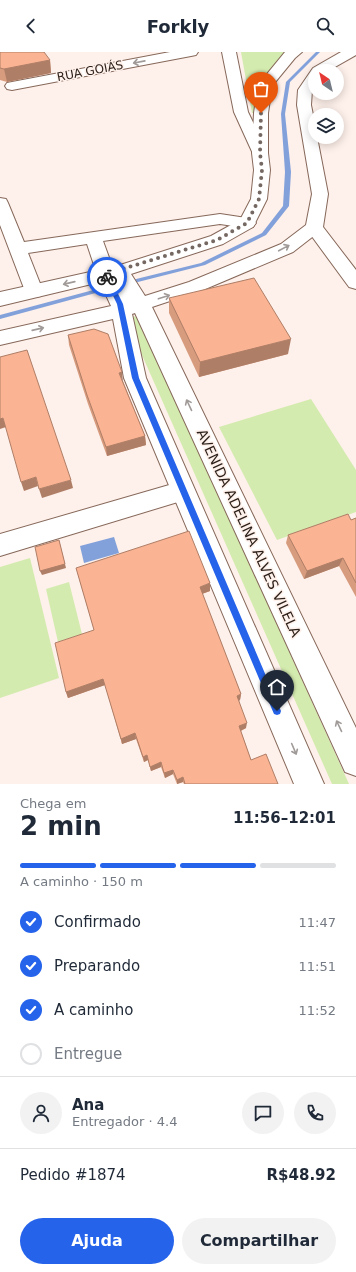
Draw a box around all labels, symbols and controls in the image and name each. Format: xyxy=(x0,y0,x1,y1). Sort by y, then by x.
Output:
icon: back xyxy=(20,15,42,37)
icon: search xyxy=(314,15,336,37)
text: Forkly xyxy=(147,16,209,37)
street label: RUA GOIÁS xyxy=(55,57,124,84)
one-way arrow xyxy=(133,58,146,66)
north arrow xyxy=(308,64,344,100)
map controls xyxy=(308,64,344,144)
pin xyxy=(244,72,278,113)
icon: bag xyxy=(250,78,272,100)
button: layers xyxy=(308,108,344,144)
one-way arrow xyxy=(278,244,290,252)
courier xyxy=(87,257,127,297)
icon: bike xyxy=(96,266,118,288)
one-way arrow xyxy=(63,279,76,287)
one-way arrow xyxy=(157,293,170,300)
one-way arrow xyxy=(31,325,44,332)
one-way arrow xyxy=(185,400,192,412)
street label: AVENIDA ADELINA ALVES VILELA xyxy=(194,426,305,640)
pin xyxy=(260,670,294,711)
icon: home xyxy=(266,676,288,698)
one-way arrow xyxy=(335,720,342,732)
one-way arrow xyxy=(291,743,298,755)
text: Chega em xyxy=(20,796,86,811)
text: 11:56–12:01 xyxy=(233,809,336,827)
text: 2 min xyxy=(20,811,102,841)
text: A caminho · 150 m xyxy=(20,874,143,889)
icon: check xyxy=(20,911,42,933)
text: Confirmado xyxy=(54,913,141,931)
text: 11:47 xyxy=(299,915,336,930)
icon: check xyxy=(20,955,42,977)
text: Preparando xyxy=(54,957,140,975)
text: 11:51 xyxy=(299,959,336,974)
icon: check xyxy=(20,999,42,1021)
text: A caminho xyxy=(54,1001,133,1019)
text: 11:52 xyxy=(299,1003,336,1018)
text: Entregue xyxy=(54,1045,122,1063)
button: person xyxy=(20,1092,62,1134)
button: chat xyxy=(242,1092,284,1134)
button: phone xyxy=(294,1092,336,1134)
text: Ana xyxy=(72,1096,104,1114)
text: Entregador · 4.4 xyxy=(72,1114,177,1129)
text: Pedido #1874 xyxy=(20,1166,126,1184)
text: R$48.92 xyxy=(267,1166,336,1184)
button: Ajuda xyxy=(20,1218,174,1264)
button: Compartilhar xyxy=(182,1218,336,1264)

